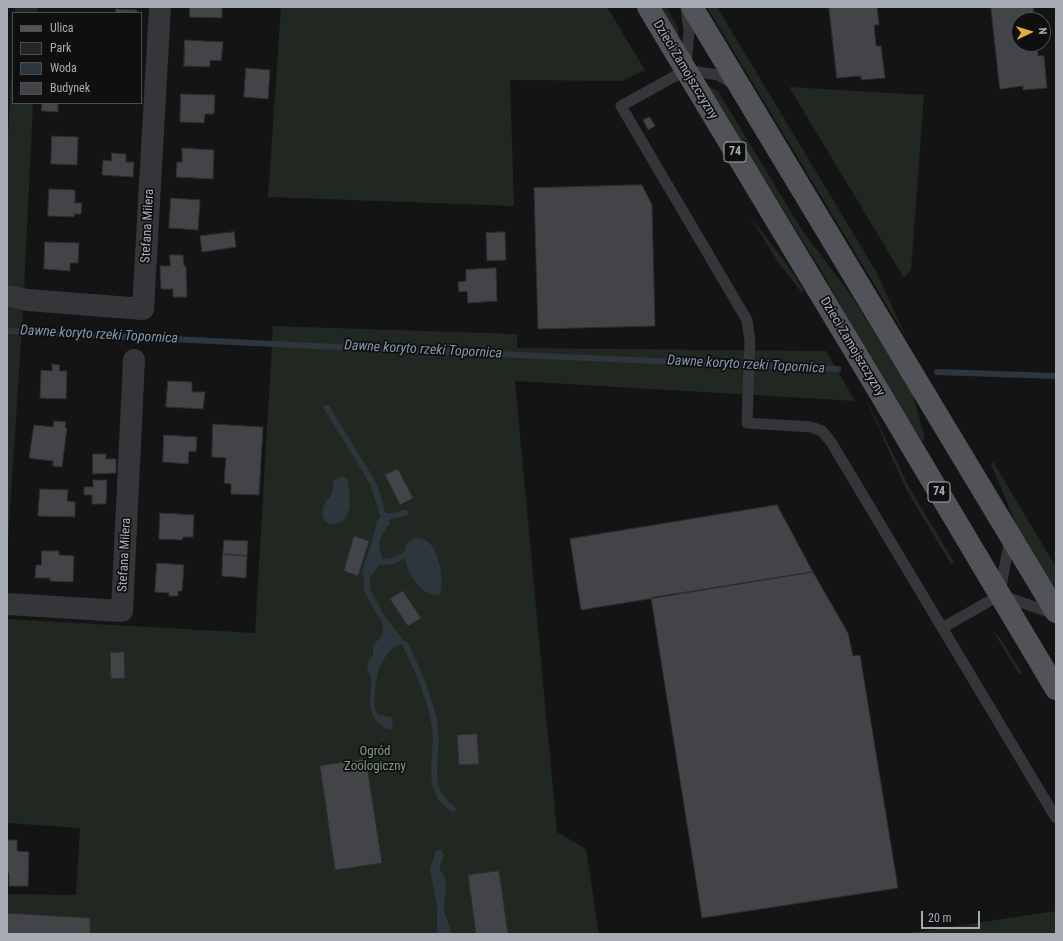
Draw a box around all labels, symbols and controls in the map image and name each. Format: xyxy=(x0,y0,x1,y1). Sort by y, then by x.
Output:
legend xyxy=(12,12,142,104)
north arrow xyxy=(1011,12,1051,52)
street label: Dzieci Zamojszczyzny xyxy=(649,18,721,122)
text: Ulica xyxy=(50,21,74,35)
text: N xyxy=(1036,27,1049,35)
text: Park xyxy=(50,41,71,55)
text: Woda xyxy=(50,61,77,75)
text: Budynek xyxy=(50,81,90,95)
road number: 74 xyxy=(724,142,746,162)
street label: Stefana Milera xyxy=(138,188,158,264)
street label: Dzieci Zamojszczyzny xyxy=(816,295,888,399)
water label: Dawne koryto rzeki Topornica xyxy=(20,322,178,348)
water label: Dawne koryto rzeki Topornica xyxy=(344,337,502,363)
water label: Dawne koryto rzeki Topornica xyxy=(667,352,825,378)
road number: 74 xyxy=(928,482,950,502)
street label: Stefana Milera xyxy=(115,517,135,593)
park label: Ogród Zoologiczny xyxy=(344,744,406,775)
scale bar xyxy=(923,903,982,929)
text: 20 m xyxy=(928,911,952,925)

